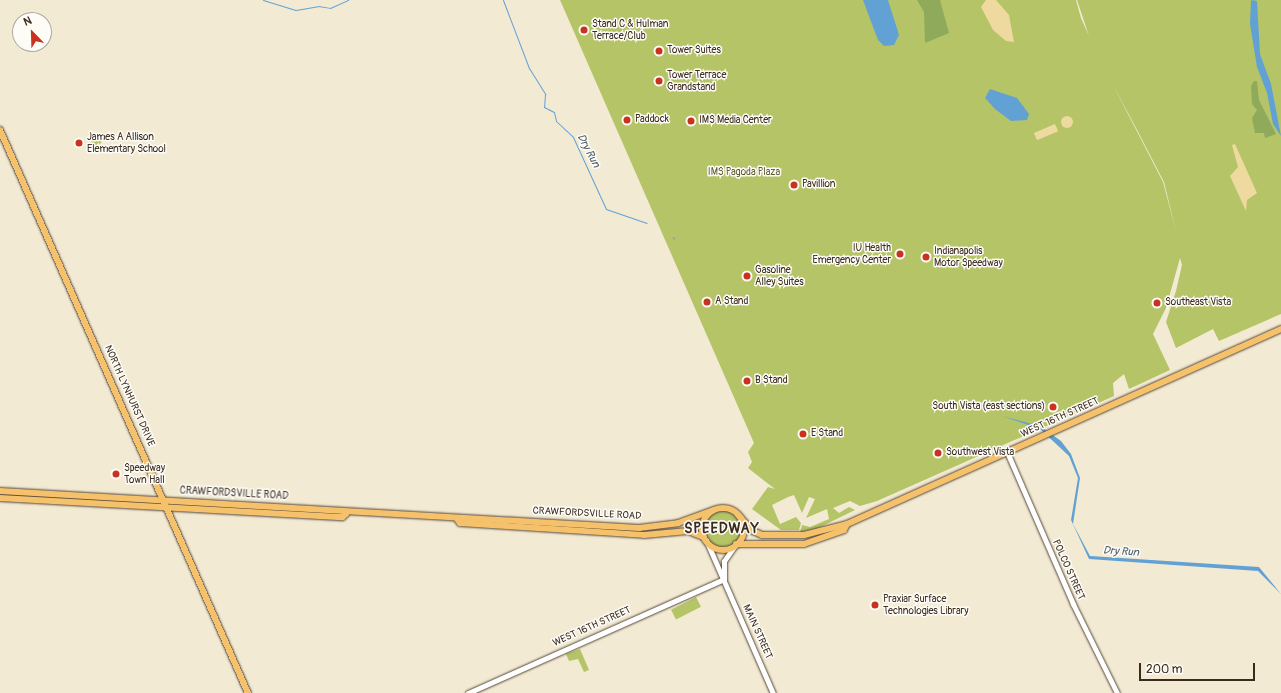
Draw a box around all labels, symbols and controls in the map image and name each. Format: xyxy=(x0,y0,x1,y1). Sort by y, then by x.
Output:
north arrow xyxy=(12,12,52,52)
text: N xyxy=(22,14,33,29)
place label: Stand C & Hulman Terrace/Club xyxy=(592,18,668,42)
marker: Stand C & Hulman Terrace/Club xyxy=(579,25,589,35)
place label: Tower Suites xyxy=(667,45,721,57)
marker: Tower Suites xyxy=(654,46,664,56)
place label: Tower Terrace Grandstand xyxy=(667,69,726,92)
marker: Tower Terrace Grandstand xyxy=(654,76,664,86)
place label: Paddock xyxy=(635,114,669,126)
marker: Paddock xyxy=(622,115,632,125)
place label: IMS Media Center xyxy=(699,115,772,127)
marker: IMS Media Center xyxy=(686,116,696,126)
place label: James A Allison Elementary School xyxy=(87,131,166,154)
water label: Dry Run xyxy=(574,132,602,170)
marker: James A Allison Elementary School xyxy=(74,138,84,148)
park label: IMS Pagoda Plaza xyxy=(708,167,780,179)
place label: Pavillion xyxy=(802,179,836,191)
marker: Pavillion xyxy=(789,180,799,190)
place label: IU Health Emergency Center xyxy=(812,242,891,266)
place label: Indianapolis Motor Speedway xyxy=(934,245,1003,268)
marker: IU Health Emergency Center xyxy=(894,248,906,260)
marker: Indianapolis Motor Speedway xyxy=(921,252,931,262)
place label: Gasoline Alley Suites xyxy=(755,264,804,288)
marker: Gasoline Alley Suites xyxy=(742,271,752,281)
place label: A Stand xyxy=(715,296,748,308)
marker: A Stand xyxy=(702,297,712,307)
place label: Southeast Vista xyxy=(1165,297,1231,309)
marker: Southeast Vista xyxy=(1152,298,1162,308)
street label: NORTH LYNHURST DRIVE xyxy=(101,344,157,448)
place label: B Stand xyxy=(755,375,788,387)
marker: B Stand xyxy=(742,376,752,386)
street label: WEST 16TH STREET xyxy=(1019,395,1101,441)
place label: South Vista (east sections) xyxy=(932,401,1045,413)
marker: South Vista (east sections) xyxy=(1048,402,1058,412)
place label: E Stand xyxy=(811,428,843,440)
marker: E Stand xyxy=(798,429,808,439)
place label: Southwest Vista xyxy=(946,447,1014,459)
marker: Southwest Vista xyxy=(933,448,943,458)
place label: Speedway Town Hall xyxy=(124,462,165,486)
marker: Speedway Town Hall xyxy=(111,469,121,479)
street label: CRAWFORDSVILLE ROAD xyxy=(179,485,289,503)
street label: CRAWFORDSVILLE ROAD xyxy=(532,505,642,523)
district label: SPEEDWAY xyxy=(684,521,760,537)
street label: POLCO STREET xyxy=(1049,538,1087,602)
water label: Dry Run xyxy=(1103,544,1139,560)
place label: Praxiar Surface Technologies Library xyxy=(883,593,968,616)
marker: Praxiar Surface Technologies Library xyxy=(870,600,880,610)
street label: MAIN STREET xyxy=(740,603,774,661)
street label: WEST 16TH STREET xyxy=(551,604,633,650)
scale bar xyxy=(1141,655,1257,681)
text: 200 m xyxy=(1146,662,1182,677)

